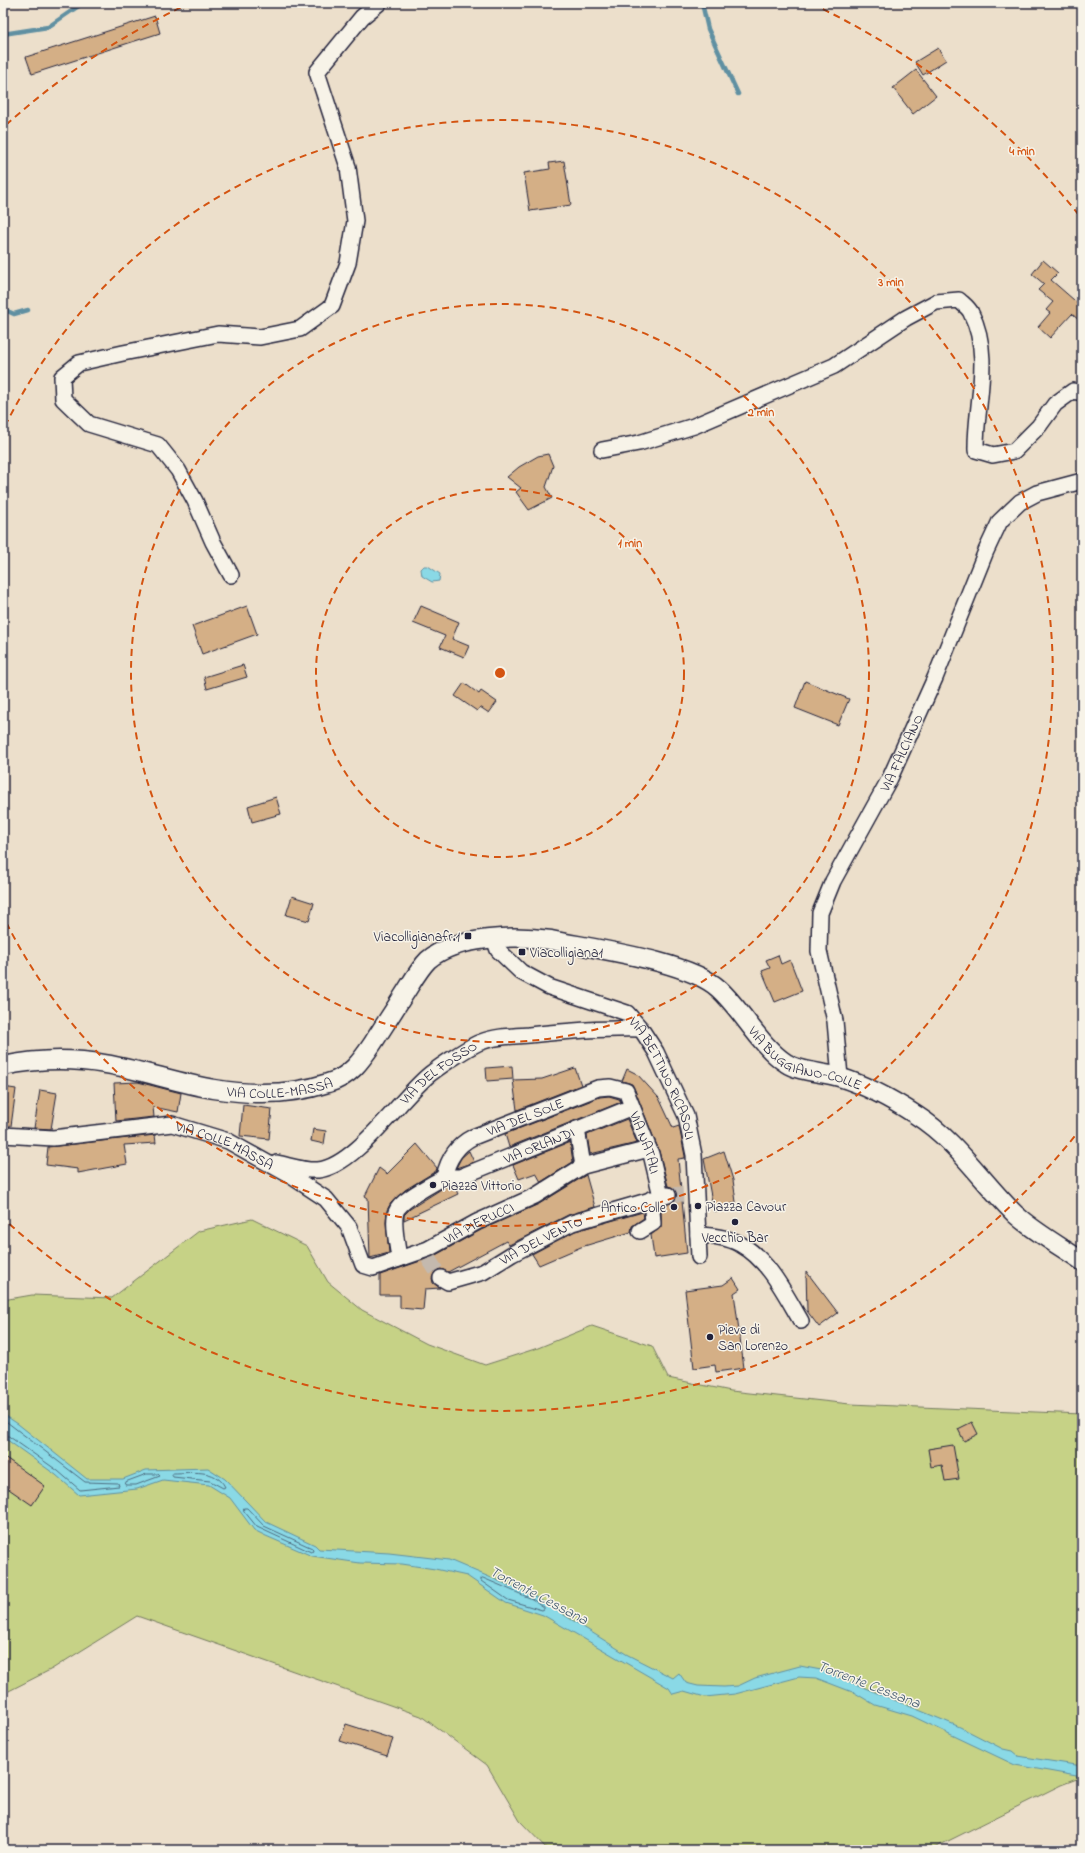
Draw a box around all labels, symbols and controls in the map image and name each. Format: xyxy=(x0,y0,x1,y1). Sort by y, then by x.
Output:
text: 4 min xyxy=(1008,143,1035,161)
text: 3 min xyxy=(877,274,904,292)
text: 2 min xyxy=(747,404,774,422)
text: 1 min xyxy=(618,535,642,553)
centre of rings xyxy=(493,666,507,680)
street label: VIA FALCIANO xyxy=(875,711,929,797)
place label: Viacolligianafr.1 xyxy=(373,927,461,949)
marker: Viacolligianafr.1 xyxy=(463,931,473,941)
place label: Viacolligiana1 xyxy=(529,943,604,965)
marker: Viacolligiana1 xyxy=(517,947,527,957)
street label: VIA BETTINO RICASOLI xyxy=(622,1012,700,1142)
street label: VIA BUGGIANO-COLLE xyxy=(741,1021,865,1096)
street label: VIA DEL FOSSO xyxy=(395,1036,482,1111)
street label: VIA COLLE-MASSA xyxy=(225,1073,336,1105)
street label: VIA DEL SOLE xyxy=(483,1093,567,1143)
street label: VIA NATALI xyxy=(623,1108,664,1176)
street label: VIA COLLE MASSA xyxy=(172,1116,277,1176)
street label: VIA ORLANDI xyxy=(500,1122,578,1171)
place label: Piazza Vittorio xyxy=(441,1176,522,1197)
marker: Piazza Vittorio xyxy=(428,1180,438,1190)
place label: Piazza Cavour xyxy=(706,1197,787,1218)
street label: VIA PIERUCCI xyxy=(440,1198,518,1251)
place label: Antico Colle xyxy=(601,1198,667,1219)
marker: Piazza Cavour xyxy=(693,1201,703,1211)
marker: Antico Colle xyxy=(669,1202,679,1212)
street label: VIA DEL VENTO xyxy=(495,1211,585,1272)
marker: Vecchio Bar xyxy=(730,1217,740,1227)
place label: Vecchio Bar xyxy=(701,1228,769,1249)
place label: Pieve di San Lorenzo xyxy=(718,1320,788,1357)
marker: Pieve di San Lorenzo xyxy=(705,1332,715,1342)
water label: Torrente Cessana xyxy=(485,1561,592,1631)
water label: Torrente Cessana xyxy=(814,1655,924,1715)

